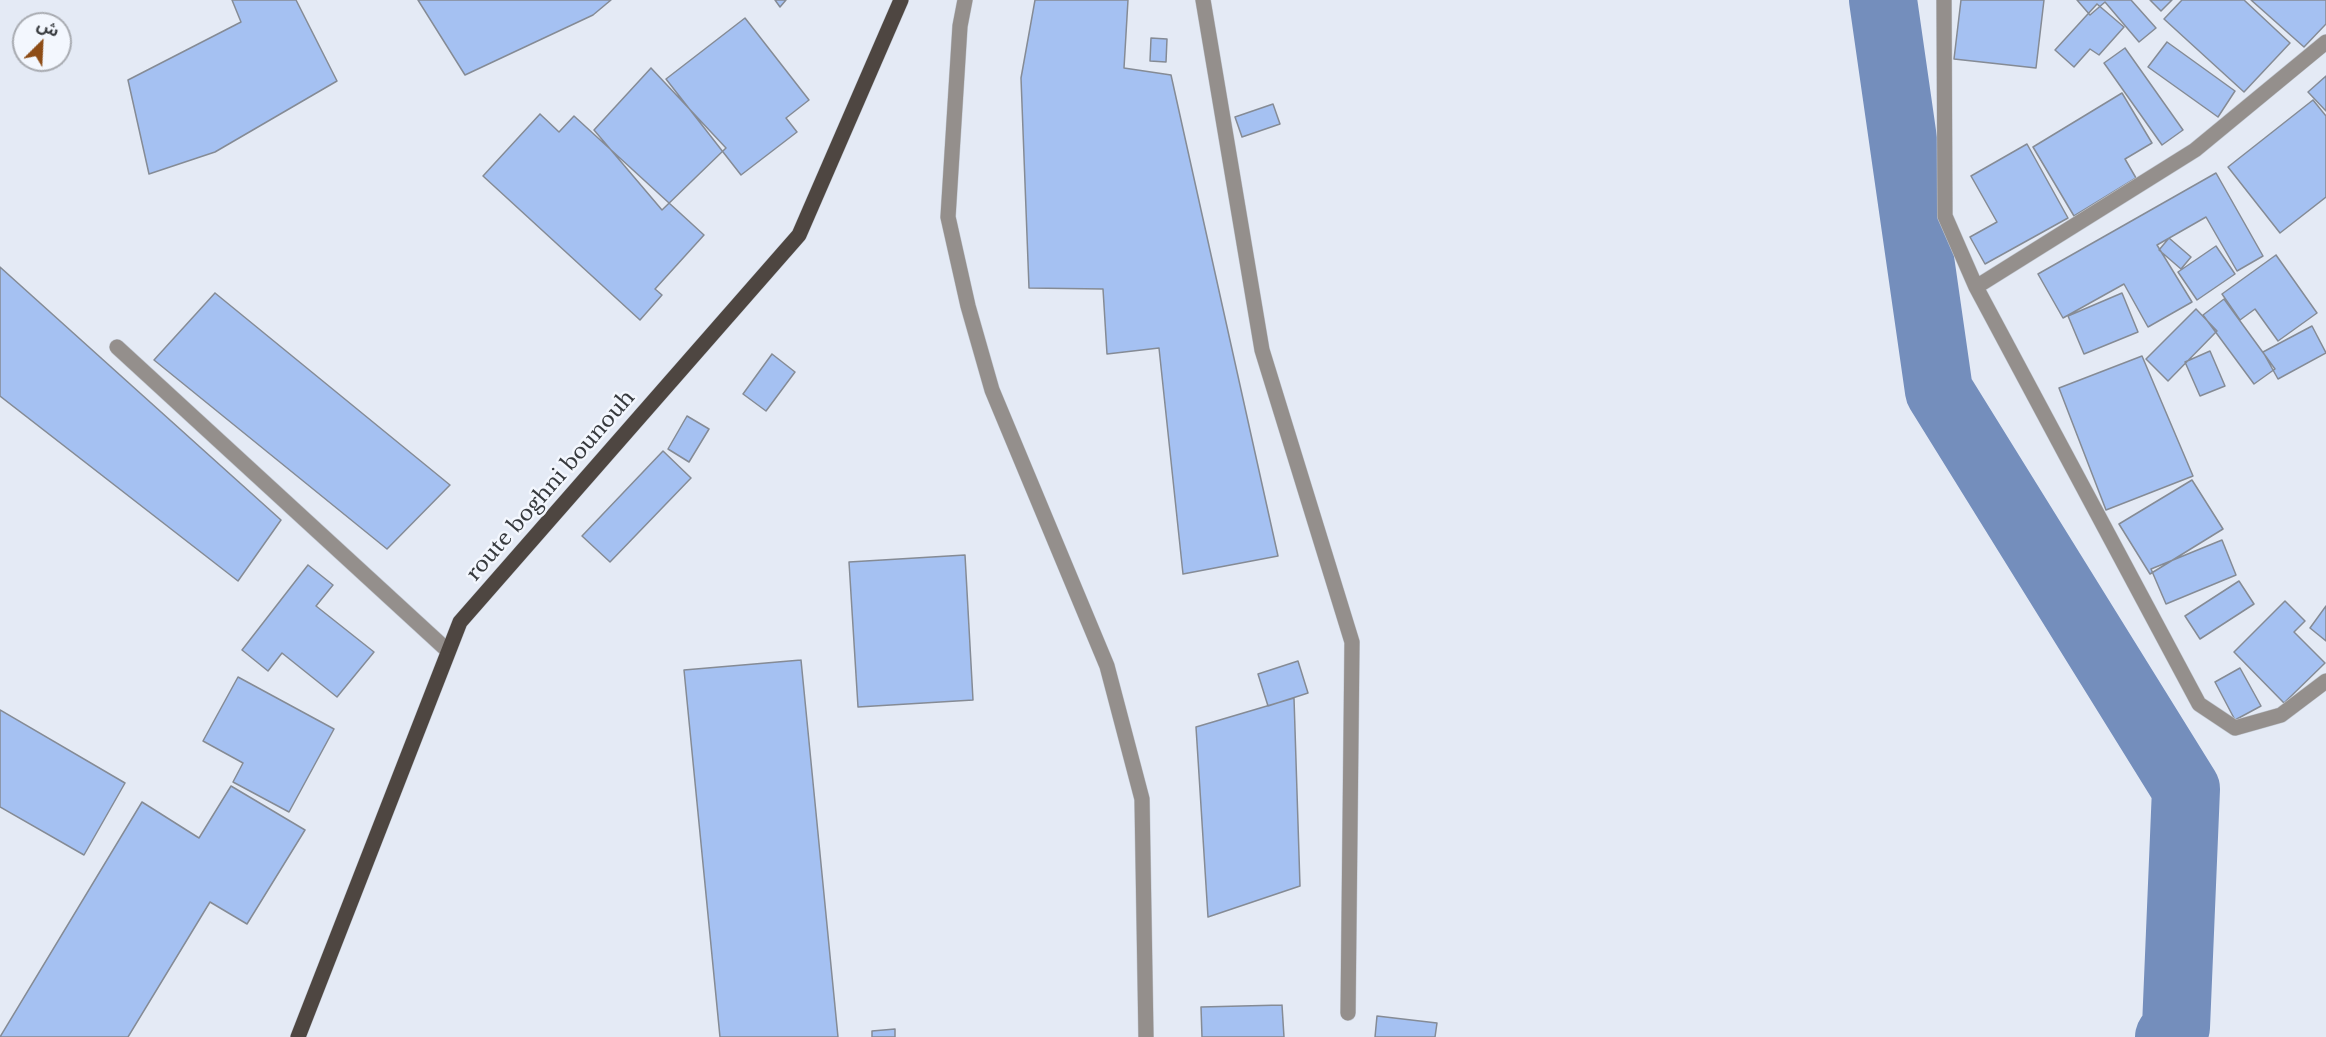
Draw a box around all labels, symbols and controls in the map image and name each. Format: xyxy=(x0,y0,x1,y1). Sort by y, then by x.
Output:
north arrow xyxy=(12,12,72,72)
text: ش xyxy=(34,14,63,41)
street label: route boghni bounouh xyxy=(461,386,641,586)

